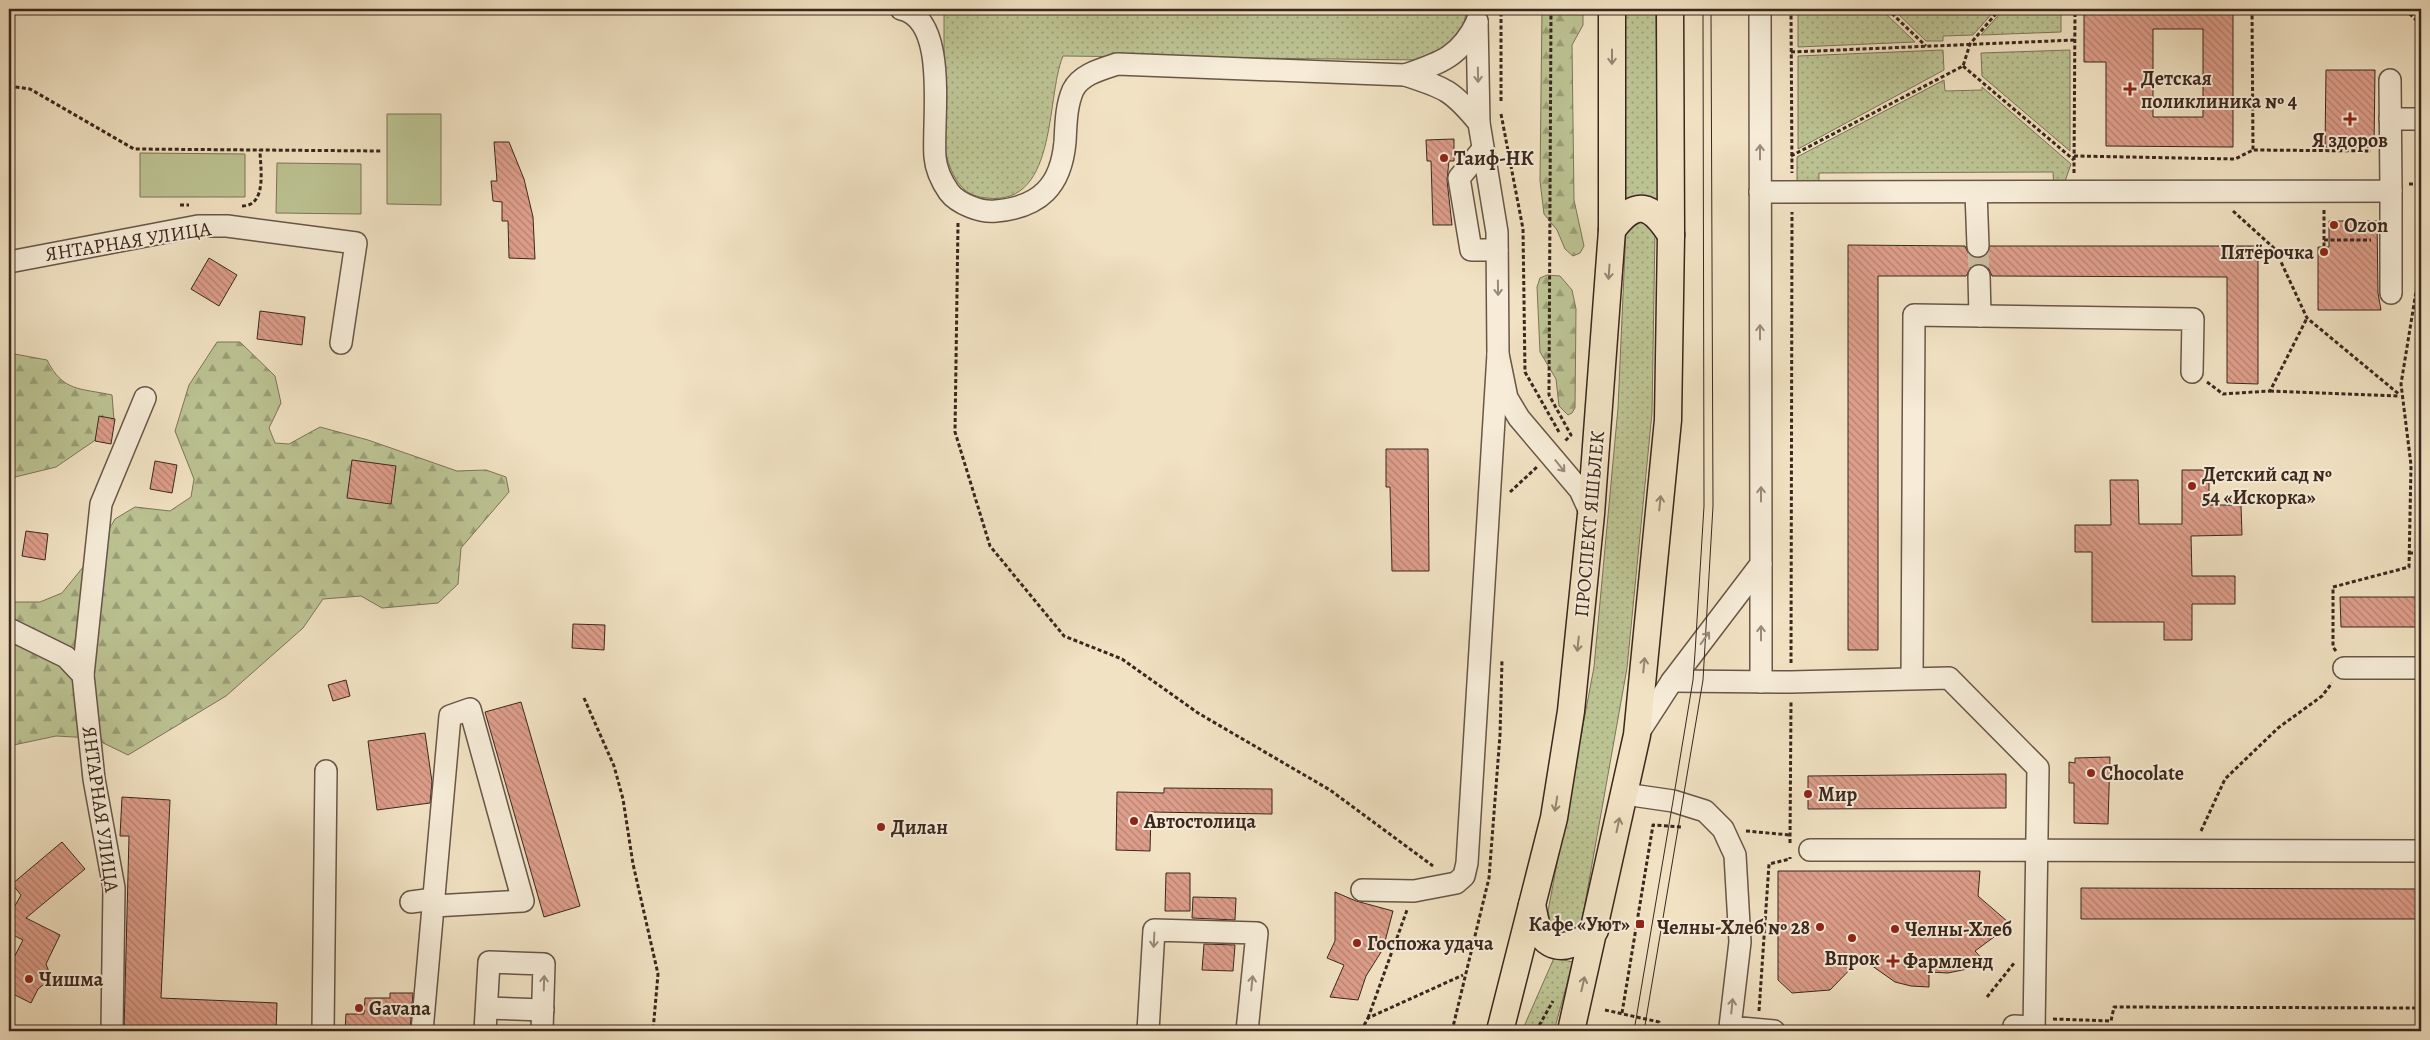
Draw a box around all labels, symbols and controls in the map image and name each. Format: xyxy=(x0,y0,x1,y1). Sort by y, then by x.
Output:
one-way arrow xyxy=(1607,49,1617,65)
place label: Детская поликлиника № 4 xyxy=(2141,65,2298,115)
one-way arrow xyxy=(1473,66,1483,83)
marker: Детская поликлиника № 4 xyxy=(2123,82,2137,96)
marker: Я здоров xyxy=(2343,112,2357,126)
place label: Я здоров xyxy=(2312,127,2388,154)
one-way arrow xyxy=(1755,144,1765,160)
place label: Таиф-НК xyxy=(1454,145,1534,172)
marker: Таиф-НК xyxy=(1438,152,1450,164)
place label: Ozon xyxy=(2344,212,2388,239)
street label: ЯНТАРНАЯ УЛИЦА xyxy=(43,215,213,268)
marker: Ozon xyxy=(2328,219,2340,231)
place label: Пятёрочка xyxy=(2220,239,2314,266)
marker: Пятёрочка xyxy=(2318,246,2330,258)
one-way arrow xyxy=(1604,264,1613,280)
one-way arrow xyxy=(1493,280,1503,296)
one-way arrow xyxy=(1755,324,1765,340)
street label: ПРОСПЕКТ ЯШЬЛЕК xyxy=(1568,429,1611,618)
one-way arrow xyxy=(1555,460,1566,473)
place label: Детский сад № 54 «Искорка» xyxy=(2202,461,2332,511)
marker: Детский сад № 54 «Искорка» xyxy=(2186,480,2198,492)
one-way arrow xyxy=(1756,487,1766,503)
one-way arrow xyxy=(1655,496,1665,512)
one-way arrow xyxy=(1756,625,1766,642)
one-way arrow xyxy=(1700,631,1710,645)
one-way arrow xyxy=(1573,635,1583,651)
one-way arrow xyxy=(1639,657,1649,673)
street label: ЯНТАРНАЯ УЛИЦА xyxy=(75,724,126,894)
place label: Chocolate xyxy=(2101,760,2184,787)
marker: Chocolate xyxy=(2085,767,2097,779)
place label: Мир xyxy=(1818,781,1858,808)
marker: Мир xyxy=(1802,788,1814,800)
one-way arrow xyxy=(1550,796,1560,812)
place label: Автостолица xyxy=(1143,808,1257,835)
place label: Дилан xyxy=(891,814,948,841)
marker: Автостолица xyxy=(1128,815,1140,827)
one-way arrow xyxy=(1614,818,1623,834)
marker: Дилан xyxy=(875,821,887,833)
place label: Кафе «Уют» xyxy=(1529,911,1630,938)
place label: Челны-Хлеб № 28 xyxy=(1657,914,1810,941)
place label: Челны-Хлеб xyxy=(1905,916,2012,943)
marker: Кафе «Уют» xyxy=(1634,918,1646,930)
marker: Челны-Хлеб № 28 xyxy=(1814,921,1826,933)
marker: Челны-Хлеб xyxy=(1889,923,1901,935)
place label: Госпожа удача xyxy=(1367,930,1494,957)
one-way arrow xyxy=(1149,932,1158,948)
marker: Впрок xyxy=(1846,932,1858,944)
marker: Госпожа удача xyxy=(1351,937,1363,949)
place label: Впрок xyxy=(1824,945,1880,972)
place label: Фармленд xyxy=(1903,948,1993,975)
marker: Фармленд xyxy=(1887,955,1899,967)
place label: Чишма xyxy=(39,966,104,993)
marker: Чишма xyxy=(23,973,35,985)
one-way arrow xyxy=(539,975,549,991)
one-way arrow xyxy=(1247,975,1257,991)
one-way arrow xyxy=(1579,976,1588,992)
place label: Gavana xyxy=(369,995,431,1022)
one-way arrow xyxy=(1727,998,1737,1014)
marker: Gavana xyxy=(353,1002,365,1014)

